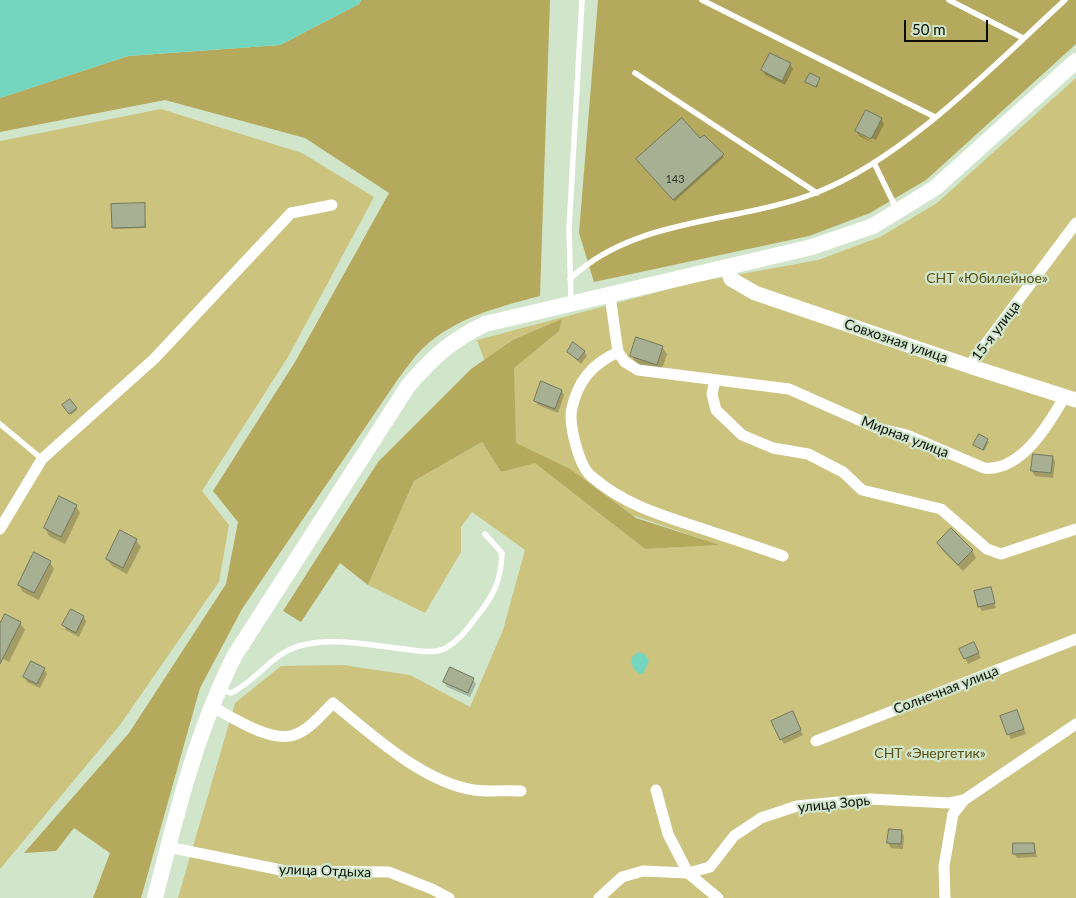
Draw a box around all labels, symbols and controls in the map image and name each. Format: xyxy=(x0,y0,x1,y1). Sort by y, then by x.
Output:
scale bar xyxy=(906,10,990,42)
text: 50 m xyxy=(912,20,946,38)
house number: 143 xyxy=(665,172,685,186)
park label: СНТ «Юбилейное» xyxy=(926,270,1048,286)
street label: 15-я улица xyxy=(968,298,1024,364)
street label: Совхозная улица xyxy=(842,315,950,367)
street label: Мирная улица xyxy=(859,413,951,461)
street label: Солнечная улица xyxy=(891,662,1001,718)
park label: СНТ «Энергетик» xyxy=(874,745,986,761)
street label: улица Зорь xyxy=(797,792,871,816)
street label: улица Отдыха xyxy=(279,861,371,881)

